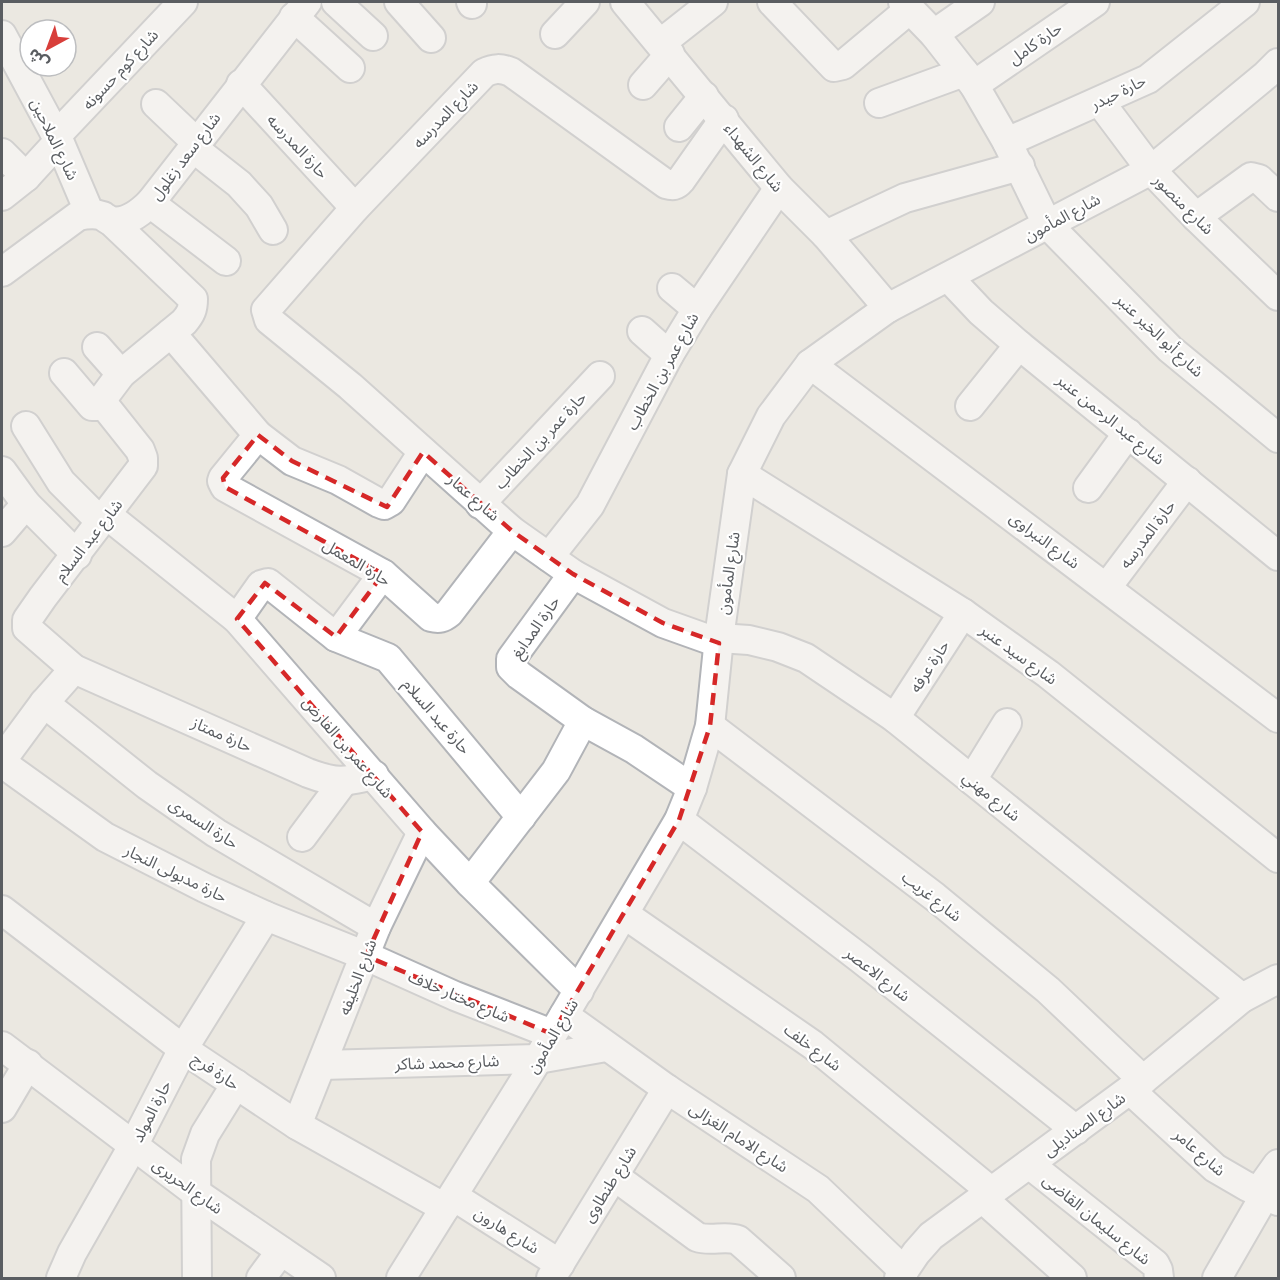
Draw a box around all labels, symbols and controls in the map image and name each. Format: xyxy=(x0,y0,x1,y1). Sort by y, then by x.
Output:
street label: حارة كامل xyxy=(1003,16,1067,70)
north arrow xyxy=(18,18,78,78)
street label: شارع كوم حسونه xyxy=(76,23,165,115)
text: ش xyxy=(22,43,54,76)
street label: حارة حيدر xyxy=(1085,68,1150,116)
street label: شارع المدرسه xyxy=(406,75,484,154)
street label: شارع الملاحين xyxy=(24,94,85,185)
street label: شارع سعد زغلول xyxy=(144,107,227,206)
street label: حارة المدرسه xyxy=(262,108,334,184)
street label: شارع الشهداء xyxy=(718,117,790,198)
street label: شارع منصور xyxy=(1147,168,1220,240)
street label: شارع المأمون xyxy=(1020,187,1105,248)
street label: شارع أبو الخير عنبر xyxy=(1109,287,1210,383)
street label: شارع عمر بن الخطاب xyxy=(620,308,705,435)
street label: شارع عبد الرحمن عنبر xyxy=(1050,367,1170,471)
street label: حارة عمر بن الخطاب xyxy=(488,386,592,494)
street label: شارع عمار xyxy=(441,467,505,527)
street label: شارع عبد السلام xyxy=(48,494,129,587)
street label: حارة المدرسه xyxy=(1113,495,1181,573)
street label: شارع النبراوى xyxy=(1004,506,1085,575)
street label: شارع المأمون xyxy=(710,530,747,616)
street label: حارة المعمل xyxy=(318,532,396,592)
street label: حارة المدابغ xyxy=(505,591,566,664)
street label: شارع سيد عنبر xyxy=(974,617,1063,691)
street label: حارة عرفه xyxy=(903,635,955,697)
street label: حارة عبد السلام xyxy=(396,673,477,760)
street label: شارع عمر بن الفارض xyxy=(296,691,399,804)
street label: حارة ممتاز xyxy=(187,710,256,758)
street label: شارع مهني xyxy=(957,765,1026,828)
street label: حارة السمرى xyxy=(164,792,244,854)
street label: حارة مدبولى النجار xyxy=(120,837,231,908)
street label: شارع غريب xyxy=(896,865,967,928)
street label: شارع الخليفه xyxy=(332,936,383,1019)
street label: شارع الاعصر xyxy=(839,940,916,1008)
street label: شارع مختار خلاف xyxy=(404,964,513,1029)
street label: شارع المأمون xyxy=(520,994,585,1078)
street label: شارع خلف xyxy=(779,1017,847,1077)
street label: حارة فرج xyxy=(187,1046,245,1097)
street label: شارع محمد شاكر xyxy=(393,1048,500,1077)
street label: حارة المولد xyxy=(125,1076,177,1146)
street label: شارع الصناديلى xyxy=(1038,1086,1131,1163)
street label: شارع الامام الغزالى xyxy=(684,1096,793,1179)
street label: شارع عامر xyxy=(1167,1122,1231,1182)
street label: شارع طنطاوى xyxy=(576,1141,643,1228)
street label: شارع الحريرى xyxy=(147,1152,228,1221)
street label: شارع سليمان القاضى xyxy=(1037,1168,1156,1271)
street label: شارع هارون xyxy=(469,1201,544,1260)

